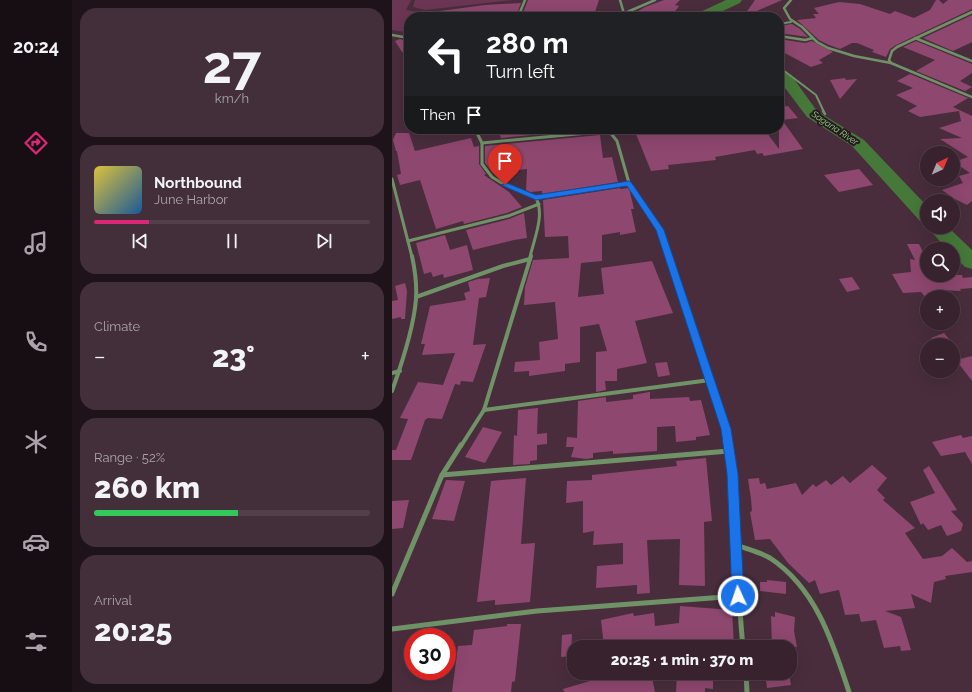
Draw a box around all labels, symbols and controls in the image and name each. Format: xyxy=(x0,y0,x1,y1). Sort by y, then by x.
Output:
text: 280 m xyxy=(486,27,569,60)
icon: left xyxy=(420,28,472,80)
text: 27 xyxy=(203,34,261,95)
text: 20:24 xyxy=(13,36,59,57)
text: Turn left xyxy=(486,61,555,82)
text: km/h xyxy=(215,91,249,106)
icon: arrive xyxy=(463,104,485,126)
text: Then xyxy=(420,106,455,124)
water label: Sagana River xyxy=(809,108,861,148)
icon: directions xyxy=(22,129,50,157)
pin xyxy=(488,144,522,185)
north arrow xyxy=(920,146,960,186)
map controls xyxy=(920,146,960,378)
icon: arrive xyxy=(494,150,516,172)
text: Northbound xyxy=(154,174,242,192)
text: June Harbor xyxy=(154,192,228,207)
button: sound xyxy=(920,194,960,234)
icon: music xyxy=(22,229,50,257)
icon: previous xyxy=(129,230,151,252)
icon: pause xyxy=(221,230,243,252)
icon: next xyxy=(313,230,335,252)
button: search xyxy=(920,242,960,282)
button: + xyxy=(920,290,960,330)
text: Climate xyxy=(94,319,140,334)
icon: phone xyxy=(22,328,50,356)
button: − xyxy=(920,338,960,378)
text: 23° xyxy=(212,339,255,374)
text: − xyxy=(94,343,106,369)
text: + xyxy=(361,343,370,369)
icon: climate xyxy=(22,428,50,456)
text: Range · 52% xyxy=(94,450,165,465)
text: 260 km xyxy=(94,470,200,505)
icon: car xyxy=(22,528,50,556)
position arrow xyxy=(717,575,759,617)
text: Arrival xyxy=(94,593,132,608)
text: 20:25 xyxy=(94,613,172,648)
icon: filters xyxy=(22,628,50,656)
speed limit sign: 30 xyxy=(404,628,456,680)
text: 20:25 · 1 min · 370 m xyxy=(611,651,753,669)

